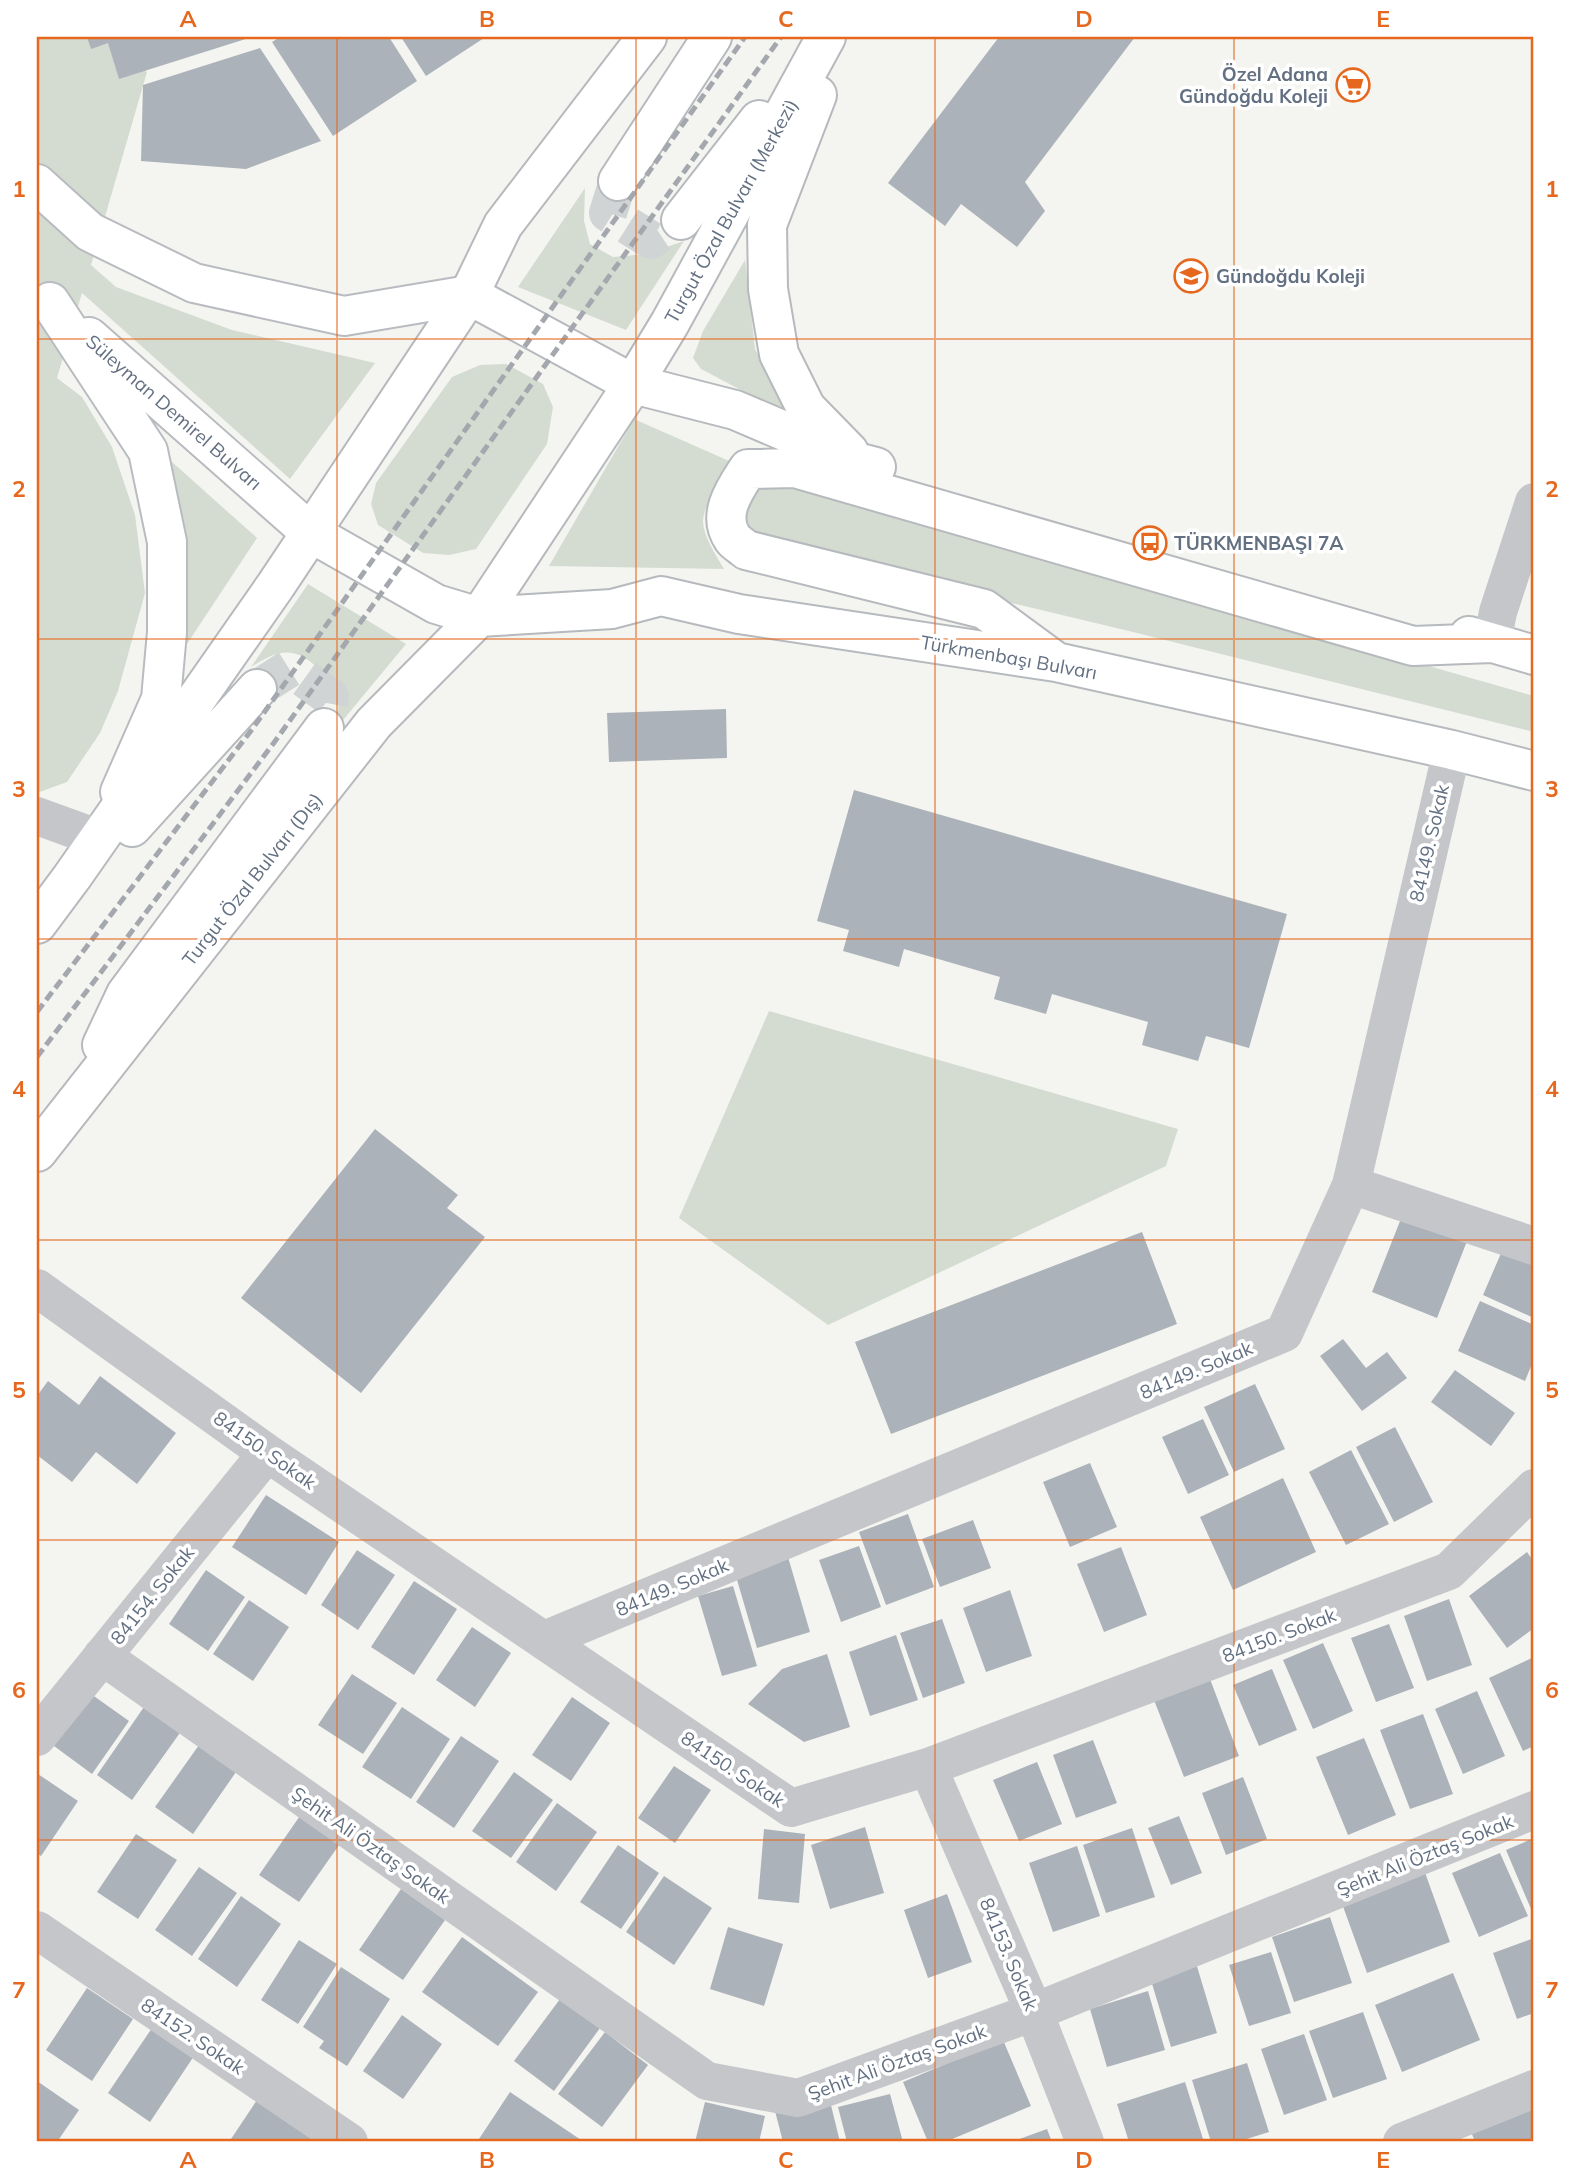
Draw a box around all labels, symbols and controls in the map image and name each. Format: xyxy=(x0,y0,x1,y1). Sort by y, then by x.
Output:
text: A xyxy=(179,4,197,33)
text: B xyxy=(479,4,495,33)
text: C xyxy=(778,4,794,33)
text: D xyxy=(1075,4,1093,33)
text: E xyxy=(1376,4,1390,33)
place label: Özel Adana Gündoğdu Koleji xyxy=(1179,62,1328,108)
supermarket icon: Özel Adana Gündoğdu Koleji xyxy=(1334,66,1372,104)
street label: Turgut Özal Bulvarı (Merkezi) xyxy=(659,94,803,328)
text: 1 xyxy=(12,174,26,203)
text: 1 xyxy=(1545,174,1559,203)
school or university icon: Gündoğdu Koleji xyxy=(1172,257,1210,295)
place label: Gündoğdu Koleji xyxy=(1216,264,1365,288)
street label: Süleyman Demirel Bulvarı xyxy=(81,329,267,495)
text: 2 xyxy=(12,474,26,503)
text: 2 xyxy=(1545,474,1559,503)
bus stop icon: TÜRKMENBAŞI 7A xyxy=(1131,524,1169,562)
place label: TÜRKMENBAŞI 7A xyxy=(1174,531,1344,555)
street label: Türkmenbaşı Bulvarı xyxy=(919,630,1099,684)
text: 3 xyxy=(12,774,26,803)
text: 3 xyxy=(1545,774,1559,803)
street label: 84149. Sokak xyxy=(1404,782,1454,904)
street label: Turgut Özal Bulvarı (Dış) xyxy=(177,787,327,971)
text: 4 xyxy=(12,1074,26,1103)
text: 4 xyxy=(1545,1074,1559,1103)
street label: 84149. Sokak xyxy=(1136,1335,1256,1404)
text: 5 xyxy=(12,1375,26,1404)
text: 5 xyxy=(1545,1375,1559,1404)
street label: 84150. Sokak xyxy=(209,1406,321,1494)
street label: 84154. Sokak xyxy=(105,1541,199,1649)
street label: 84149. Sokak xyxy=(612,1552,732,1621)
street label: 84150. Sokak xyxy=(1219,1602,1339,1668)
text: 6 xyxy=(12,1675,26,1704)
text: 6 xyxy=(1545,1675,1559,1704)
street label: 84150. Sokak xyxy=(677,1726,790,1813)
street label: Şehit Ali Öztaş Sokak xyxy=(287,1781,455,1909)
street label: Şehit Ali Öztaş Sokak xyxy=(1333,1809,1517,1901)
street label: 84153. Sokak xyxy=(975,1894,1044,2014)
text: 7 xyxy=(12,1975,26,2004)
text: 7 xyxy=(1545,1975,1559,2004)
street label: 84152. Sokak xyxy=(137,1993,250,2080)
street label: Şehit Ali Öztaş Sokak xyxy=(805,2019,990,2105)
text: A xyxy=(179,2145,197,2174)
text: B xyxy=(479,2145,495,2174)
text: C xyxy=(778,2145,794,2174)
text: D xyxy=(1075,2145,1093,2174)
text: E xyxy=(1376,2145,1390,2174)

